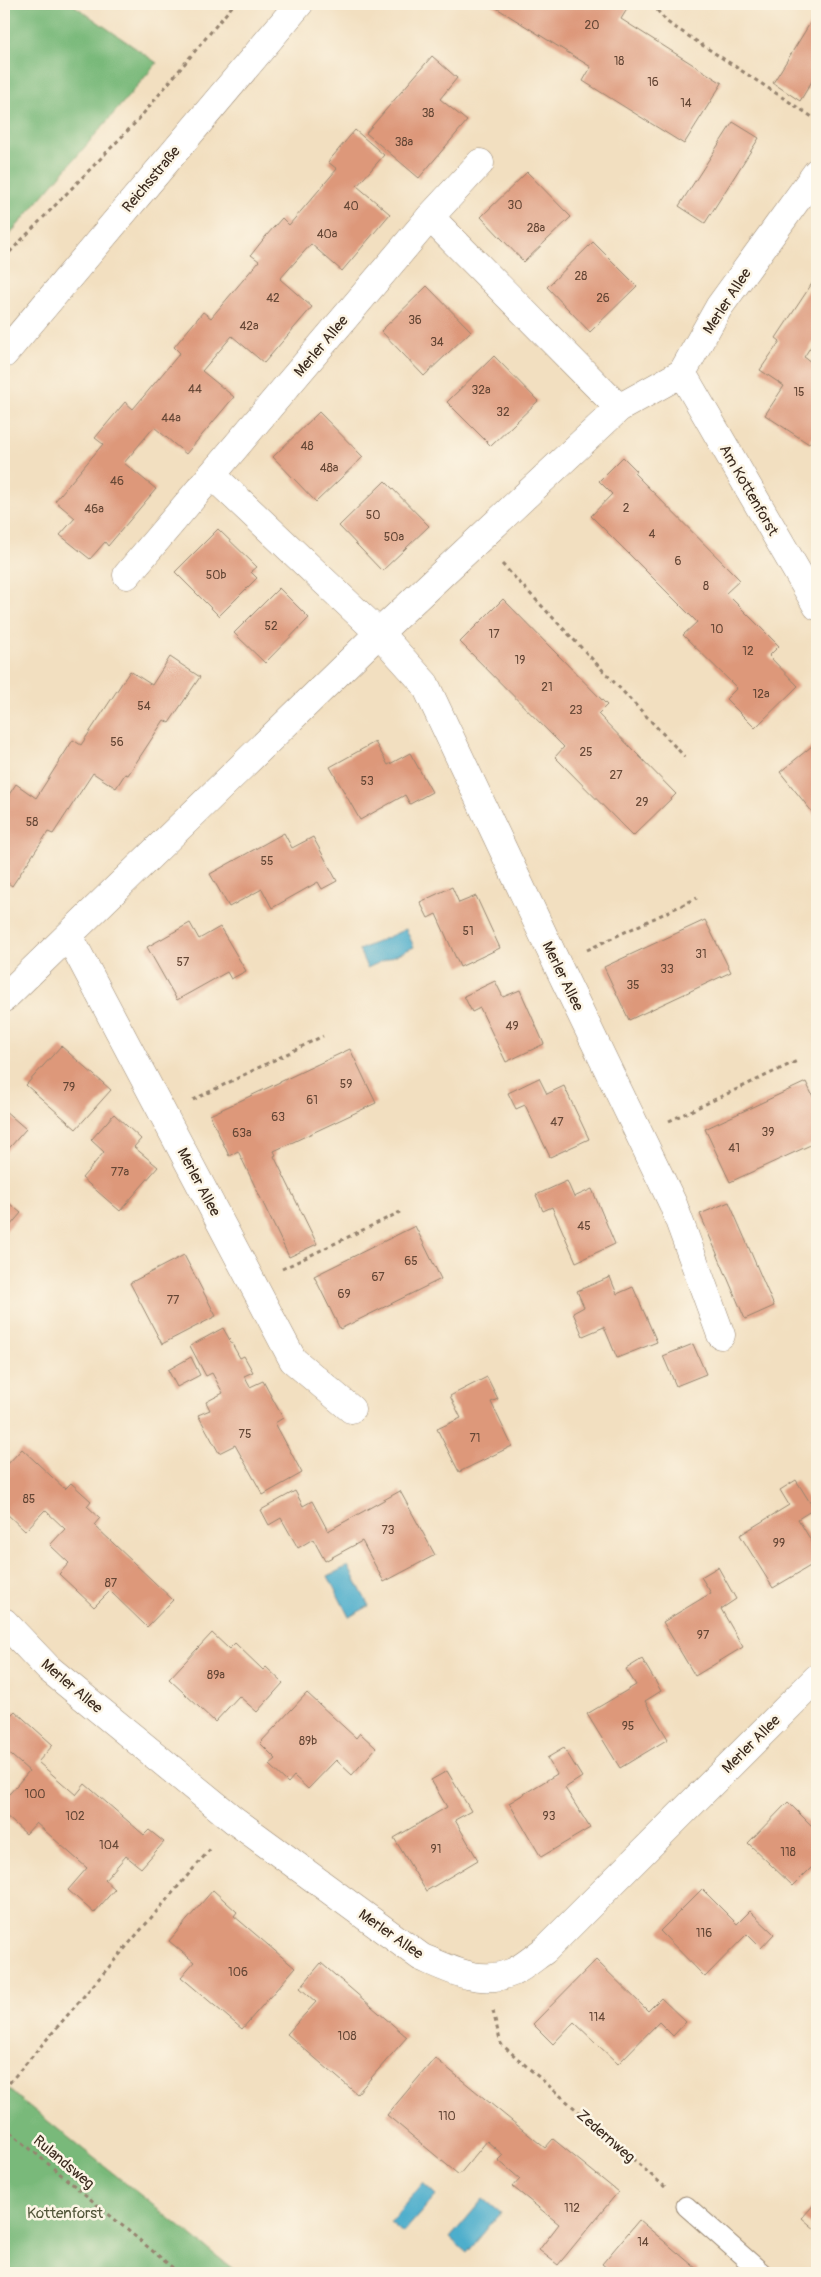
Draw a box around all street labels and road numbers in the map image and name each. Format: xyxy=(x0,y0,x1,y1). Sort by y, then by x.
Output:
street label: Reichsstraße xyxy=(118,142,185,216)
street label: Merler Allee xyxy=(699,264,756,338)
street label: Merler Allee xyxy=(290,311,353,381)
street label: Am Kottenforst xyxy=(715,441,783,540)
street label: Merler Allee xyxy=(538,938,588,1015)
street label: Merler Allee xyxy=(173,1145,225,1220)
street label: Merler Allee xyxy=(37,1655,107,1718)
street label: Merler Allee xyxy=(718,1711,785,1778)
street label: Merler Allee xyxy=(355,1905,427,1964)
street label: Zedernweg xyxy=(572,2106,639,2167)
street label: Rulandsweg xyxy=(29,2131,98,2193)

